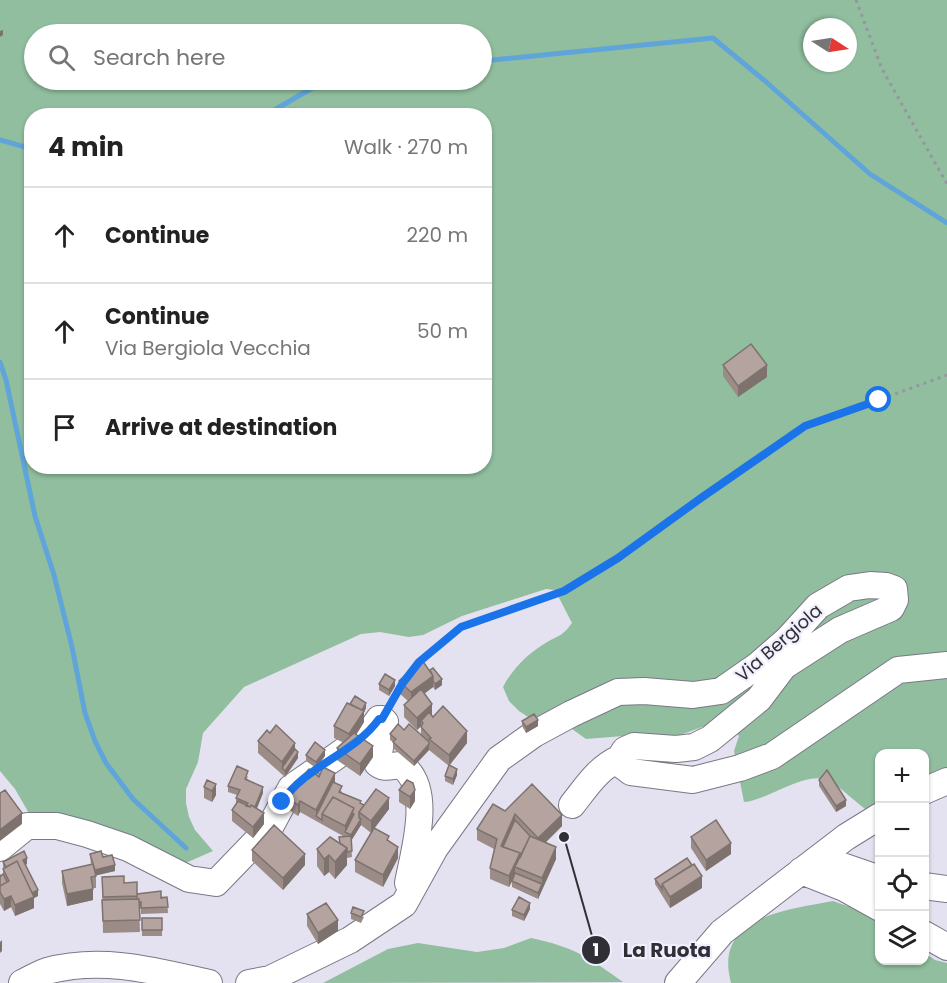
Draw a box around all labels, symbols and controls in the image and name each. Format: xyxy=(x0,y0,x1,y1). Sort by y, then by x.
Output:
north arrow xyxy=(803,18,857,72)
search box xyxy=(24,24,492,90)
icon: search xyxy=(45,41,78,74)
text: Search here xyxy=(93,42,226,73)
text: 4 min xyxy=(48,129,124,165)
text: Walk · 270 m xyxy=(344,133,468,161)
icon: ahead xyxy=(48,219,81,252)
text: Continue xyxy=(105,220,209,251)
text: 220 m xyxy=(407,221,468,249)
text: Continue xyxy=(105,301,209,332)
icon: ahead xyxy=(48,315,81,348)
text: 50 m xyxy=(417,317,468,345)
text: Via Bergiola Vecchia xyxy=(105,334,311,362)
route start xyxy=(865,386,891,412)
icon: arrive xyxy=(48,411,81,444)
text: Arrive at destination xyxy=(105,412,337,443)
street label: Via Bergiola xyxy=(730,598,827,687)
map controls xyxy=(875,749,929,965)
button: + xyxy=(875,749,929,803)
route end xyxy=(268,788,294,814)
button: − xyxy=(875,803,929,857)
button: locate xyxy=(875,857,929,911)
button: layers xyxy=(875,911,929,965)
callout: La Ruota xyxy=(581,931,723,969)
text: La Ruota xyxy=(623,936,711,964)
text: 1 xyxy=(593,937,599,962)

